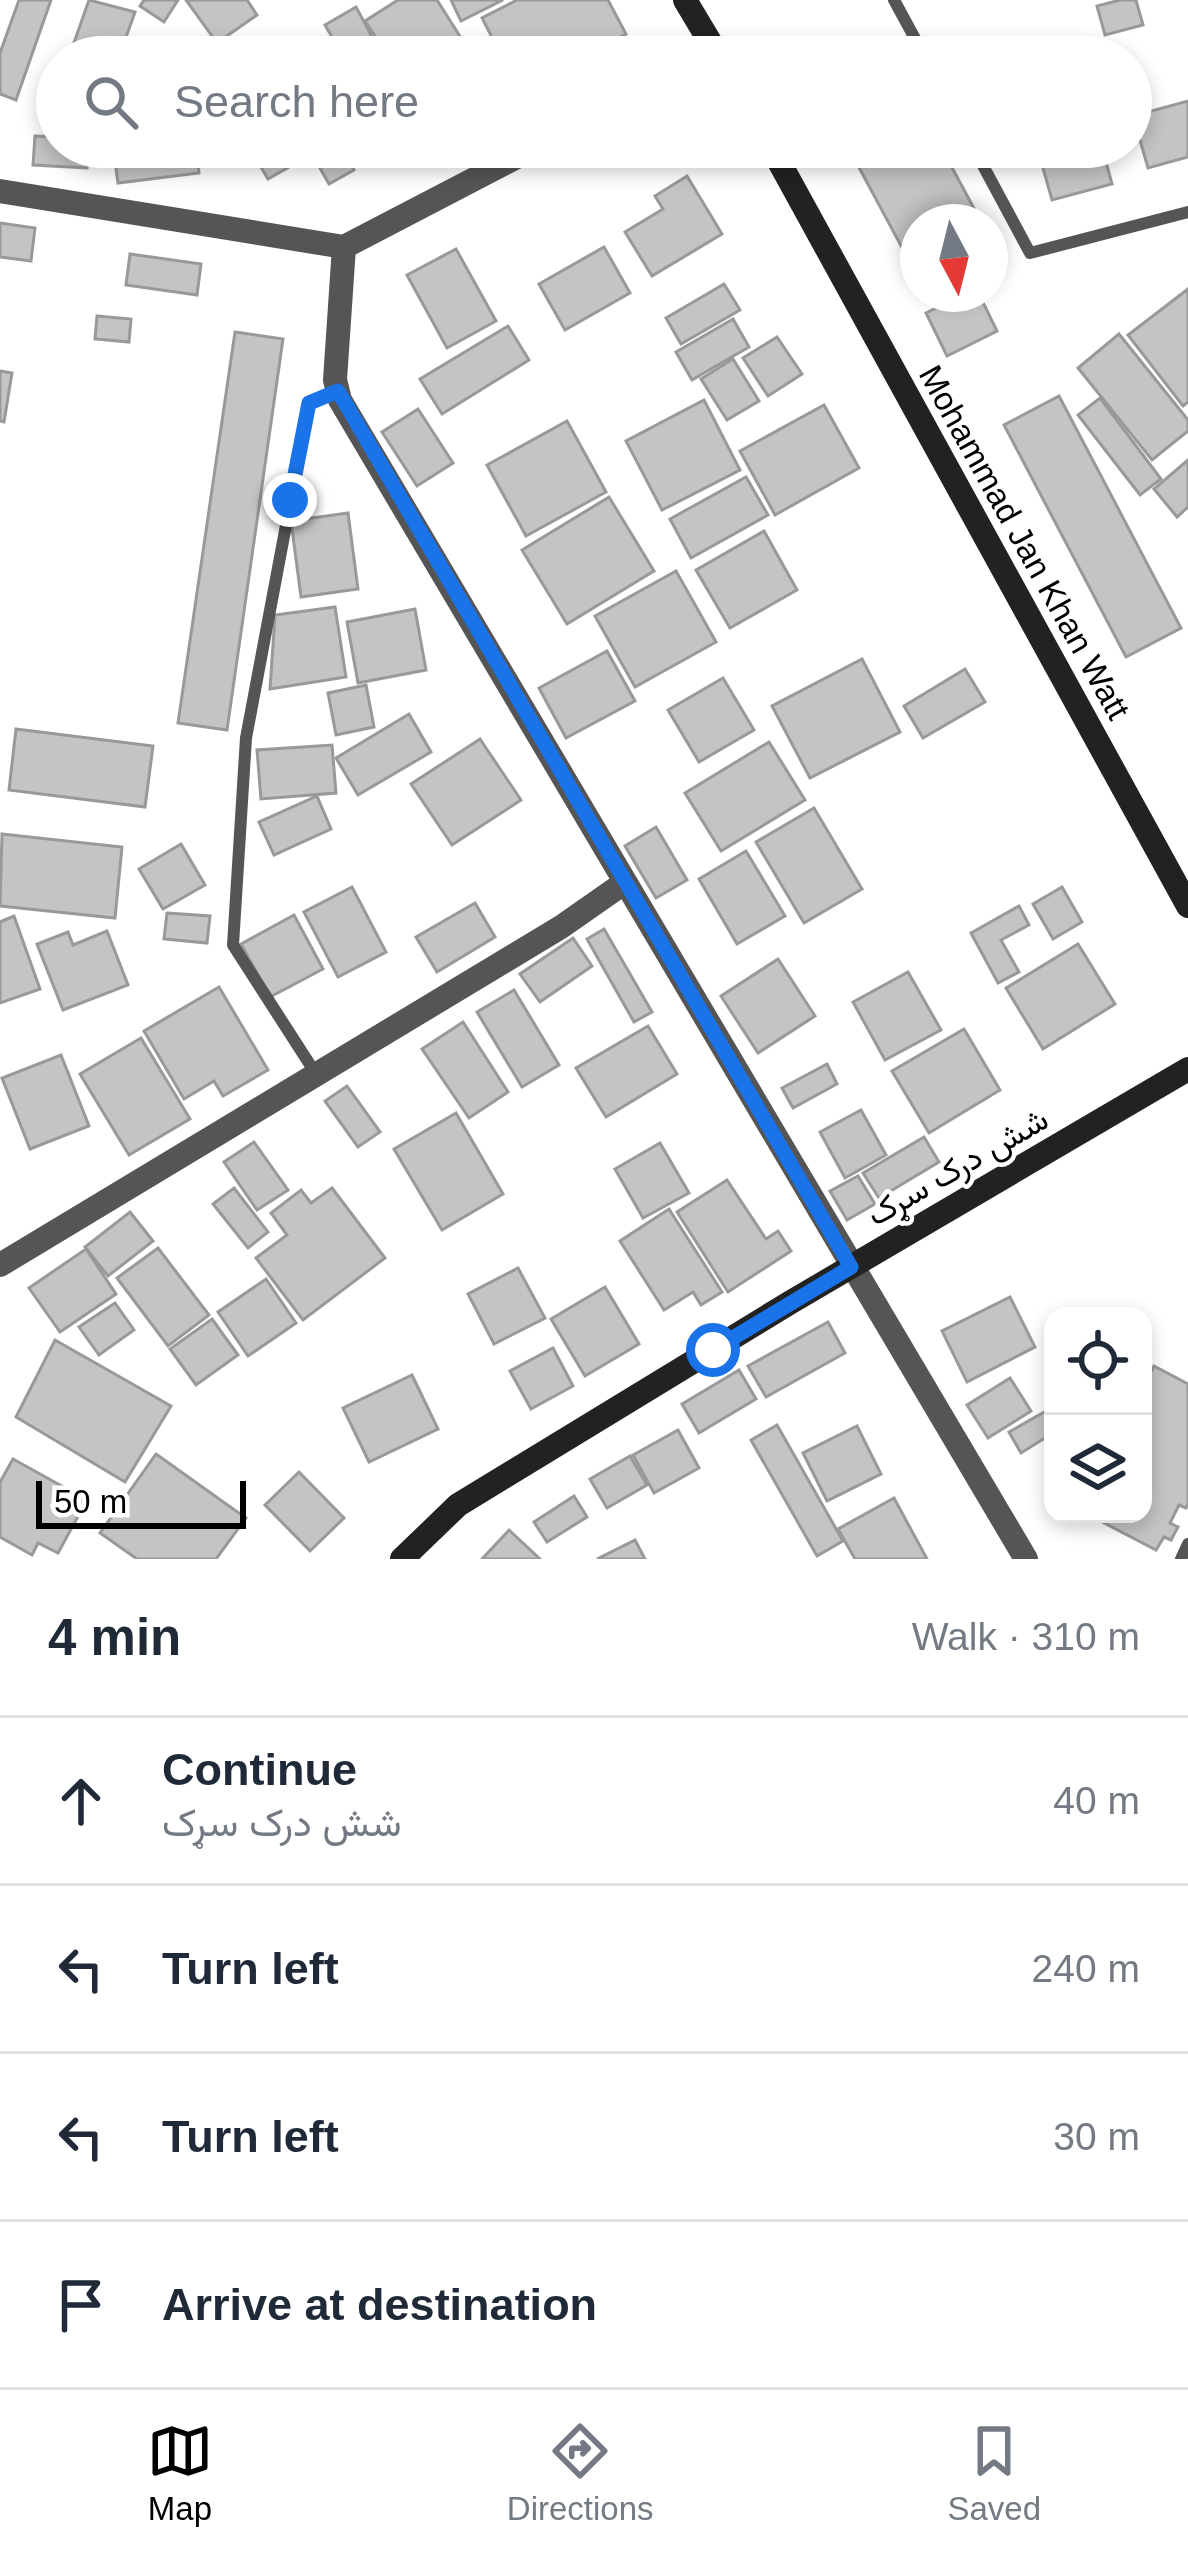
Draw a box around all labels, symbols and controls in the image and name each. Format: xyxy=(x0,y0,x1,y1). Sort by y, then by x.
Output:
search box xyxy=(36,36,1152,168)
icon: search xyxy=(78,69,144,135)
text: Search here xyxy=(174,76,419,127)
north arrow xyxy=(900,204,1008,312)
street label: Mohammad Jan Khan Watt xyxy=(912,359,1137,726)
route end xyxy=(263,473,317,527)
street label: شش درک سړک xyxy=(860,1100,1057,1237)
map controls xyxy=(1044,1307,1152,1523)
button: locate xyxy=(1044,1307,1152,1415)
route start xyxy=(686,1323,740,1377)
button: layers xyxy=(1044,1415,1152,1523)
scale bar xyxy=(36,1475,246,1528)
text: 50 m xyxy=(54,1483,127,1520)
text: 4 min xyxy=(48,1609,181,1666)
text: Walk · 310 m xyxy=(912,1615,1140,1658)
text: Continue xyxy=(162,1744,357,1795)
icon: ahead xyxy=(48,1768,114,1834)
text: 40 m xyxy=(1053,1779,1140,1822)
text: شش درک سړک xyxy=(162,1801,402,1844)
icon: left xyxy=(48,1936,114,2002)
text: Turn left xyxy=(162,1943,339,1994)
text: 240 m xyxy=(1032,1947,1140,1990)
icon: left xyxy=(48,2104,114,2170)
text: Turn left xyxy=(162,2111,339,2162)
text: 30 m xyxy=(1053,2115,1140,2158)
icon: arrive xyxy=(48,2272,114,2338)
text: Arrive at destination xyxy=(162,2279,597,2330)
tab: Map xyxy=(147,2418,213,2528)
tab: Directions xyxy=(507,2418,654,2528)
tab: Saved xyxy=(947,2418,1041,2528)

